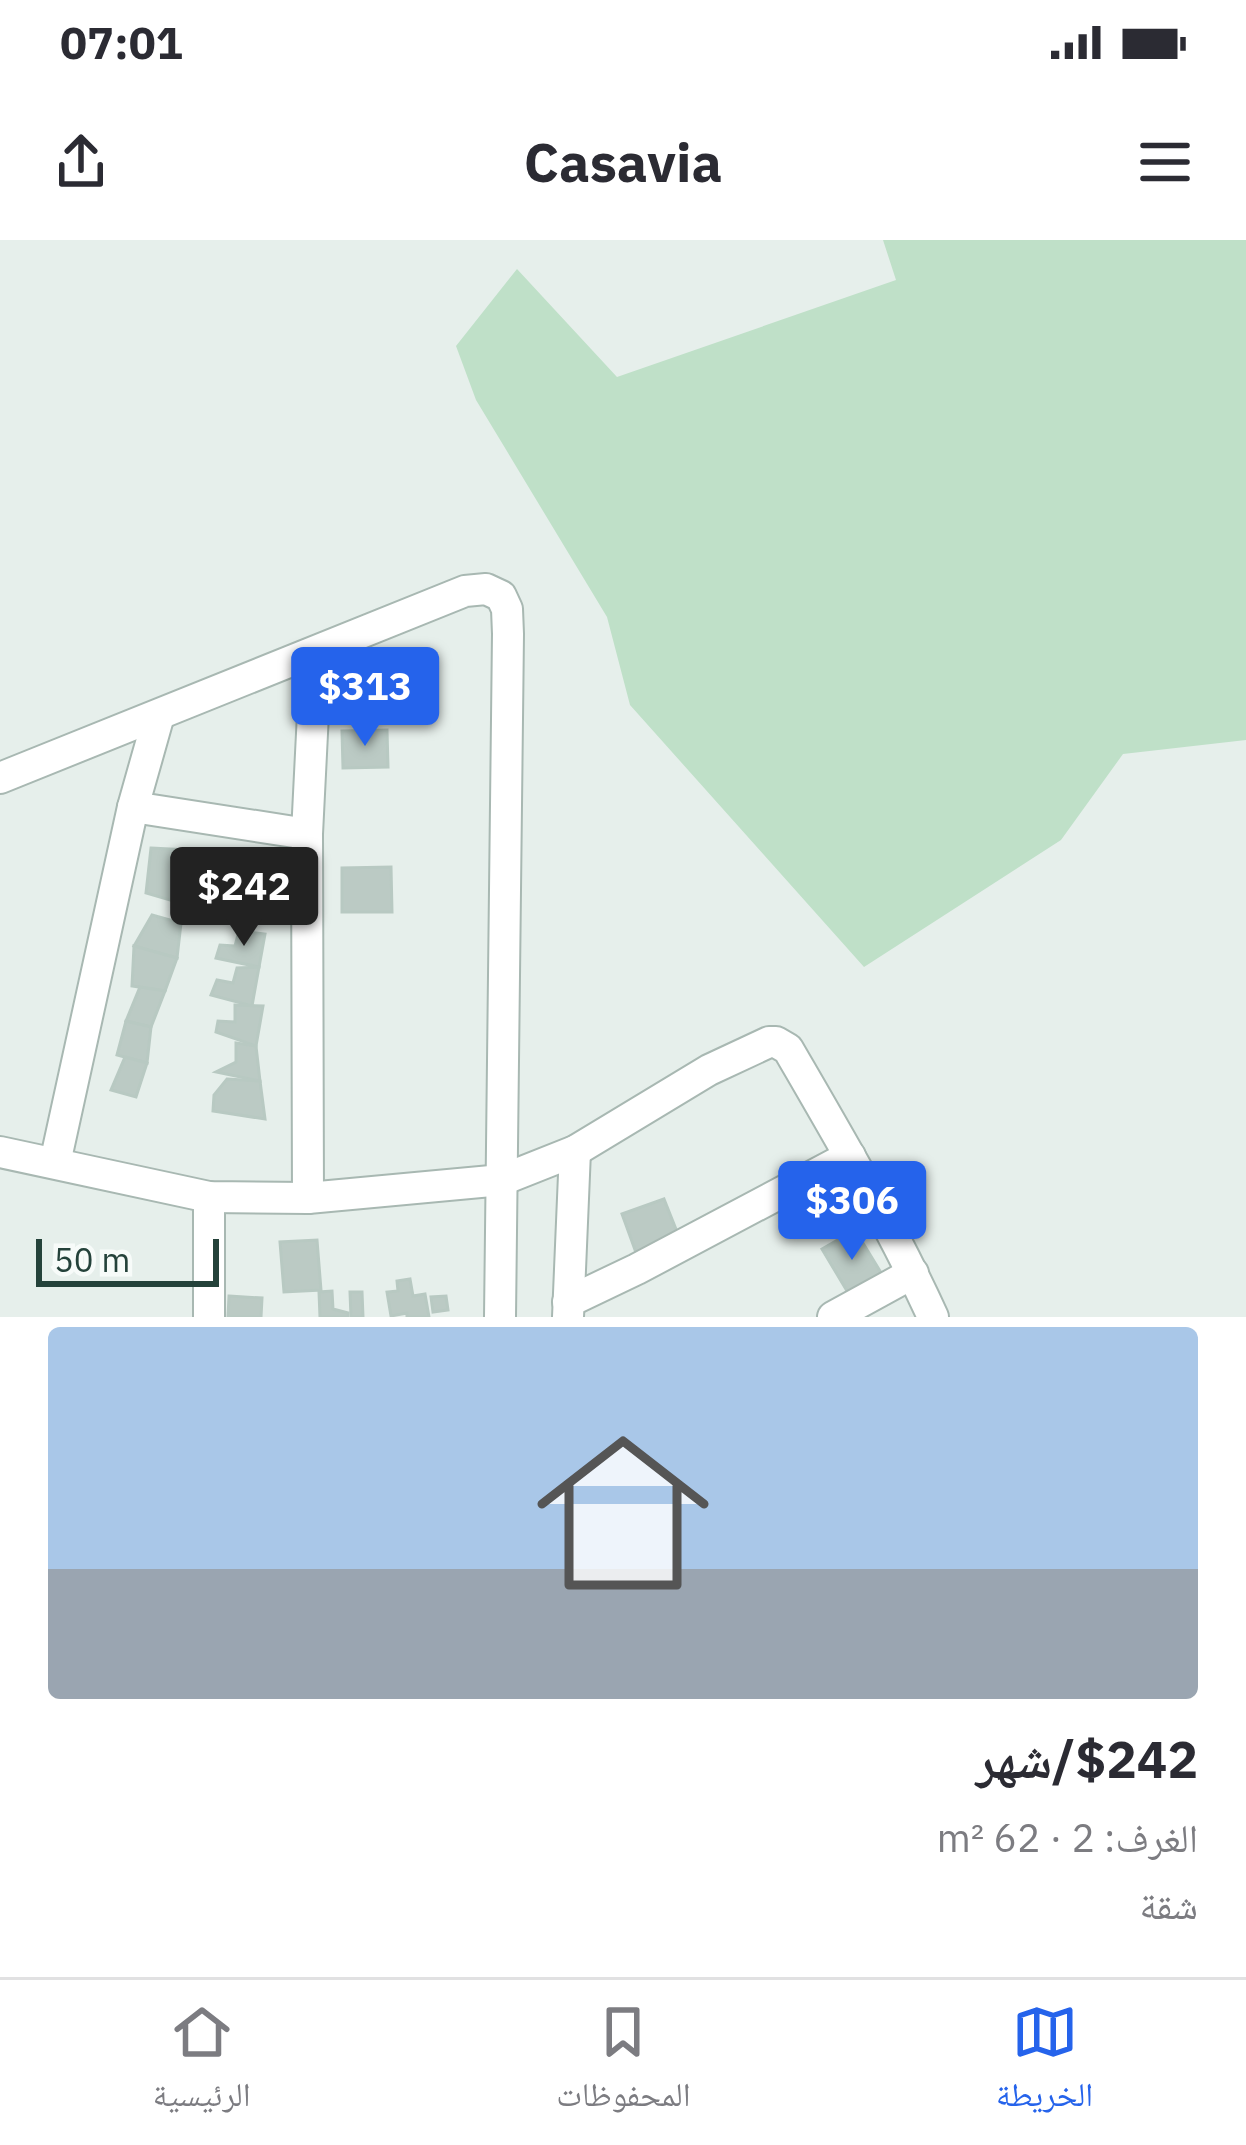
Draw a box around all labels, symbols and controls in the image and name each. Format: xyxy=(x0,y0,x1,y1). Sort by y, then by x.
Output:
text: 07:01 xyxy=(60,13,183,71)
text: Casavia xyxy=(524,127,722,197)
icon: share xyxy=(48,129,114,195)
icon: menu xyxy=(1132,129,1198,195)
pin: $313 xyxy=(294,647,436,749)
text: $313 xyxy=(318,660,412,711)
pin: $242 xyxy=(173,847,315,949)
text: $242 xyxy=(197,860,291,911)
pin: $306 xyxy=(781,1161,923,1263)
text: $306 xyxy=(805,1174,899,1225)
scale bar xyxy=(36,1233,219,1286)
text: 50 m xyxy=(54,1238,130,1281)
icon: home xyxy=(515,1405,731,1621)
text: $242/شهر xyxy=(976,1726,1198,1792)
text: الغرف: 2 · 62 m² xyxy=(937,1812,1198,1863)
text: شقة xyxy=(1140,1879,1198,1930)
tab: الرئيسية xyxy=(153,1999,251,2127)
tab: المحفوظات xyxy=(556,1999,690,2127)
tab: الخريطة xyxy=(996,1999,1093,2127)

